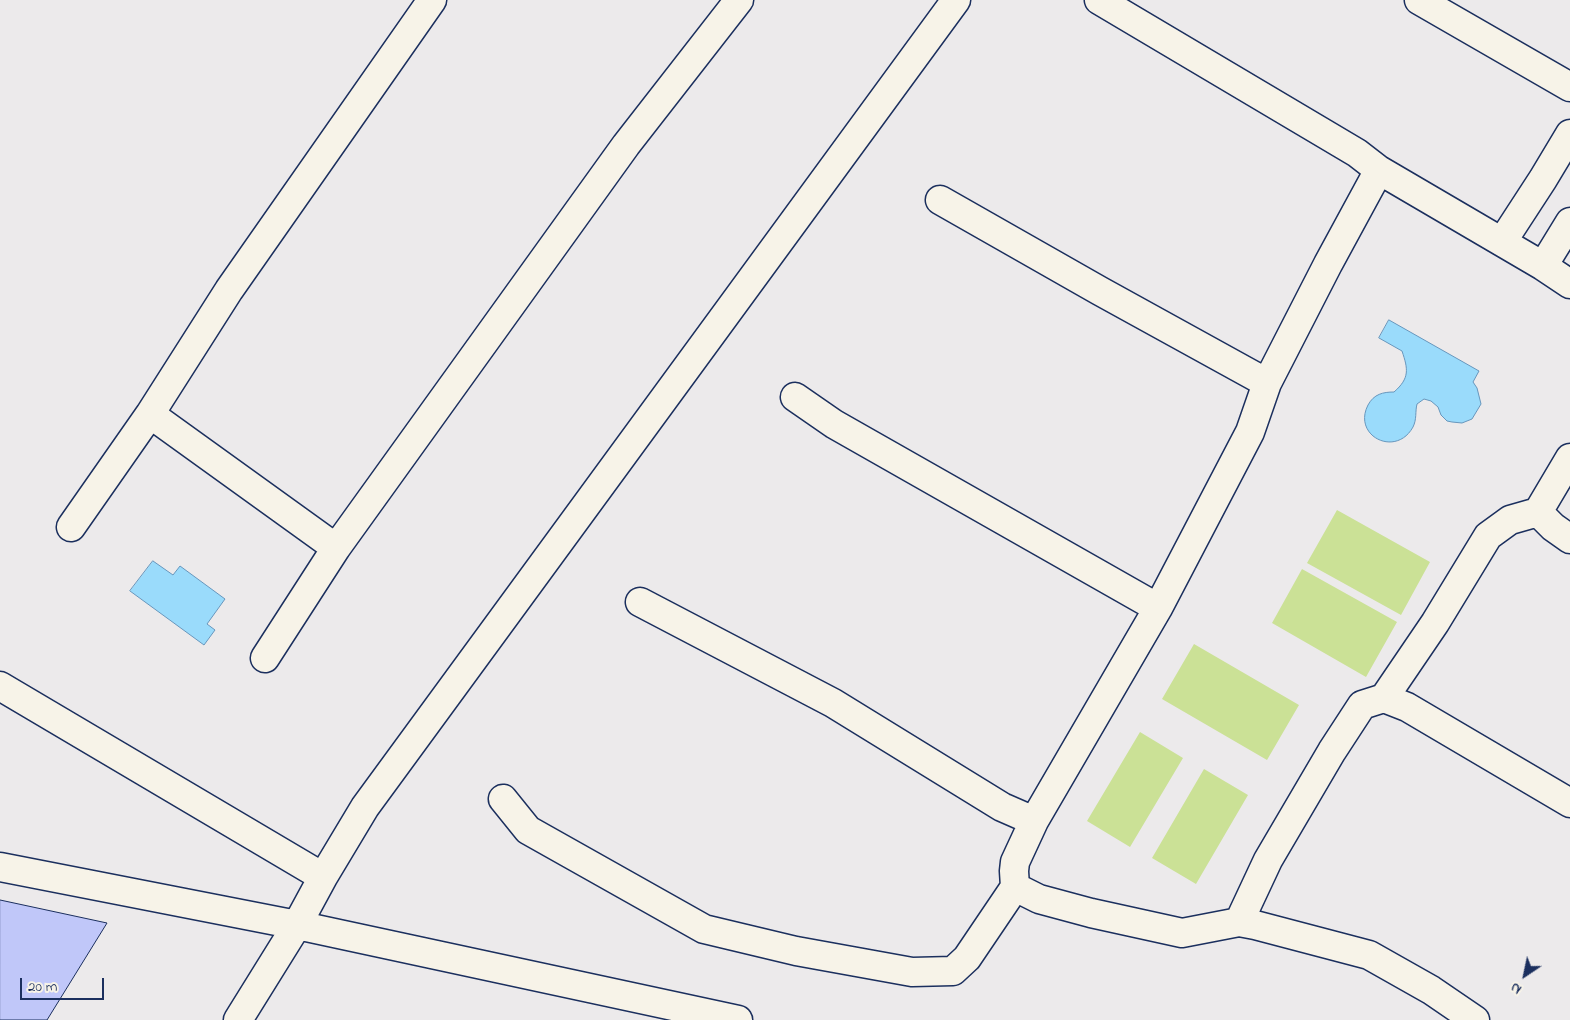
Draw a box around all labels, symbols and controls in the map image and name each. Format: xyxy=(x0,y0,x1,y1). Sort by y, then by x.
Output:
north arrow xyxy=(1500,950,1550,1000)
scale bar xyxy=(22,968,106,1000)
text: 20 m xyxy=(28,976,57,998)
text: N xyxy=(1507,977,1526,999)

